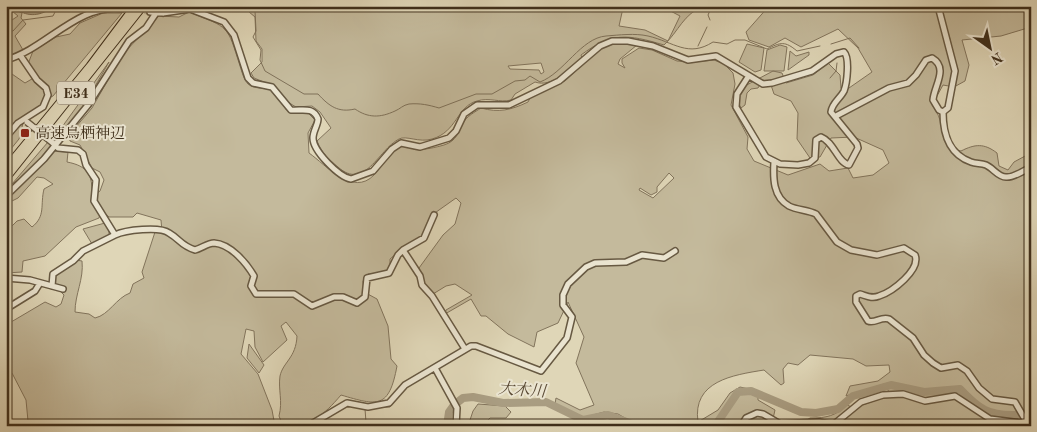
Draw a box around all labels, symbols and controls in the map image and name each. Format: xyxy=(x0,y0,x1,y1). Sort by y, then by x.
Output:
north arrow xyxy=(964,22,1014,72)
text: N xyxy=(988,49,1005,67)
road number: E34 xyxy=(57,82,95,105)
place label: 高速鳥栖神辺 xyxy=(35,125,125,142)
marker: 高速鳥栖神辺 xyxy=(19,127,31,139)
water label: 大木川 xyxy=(497,379,548,401)

